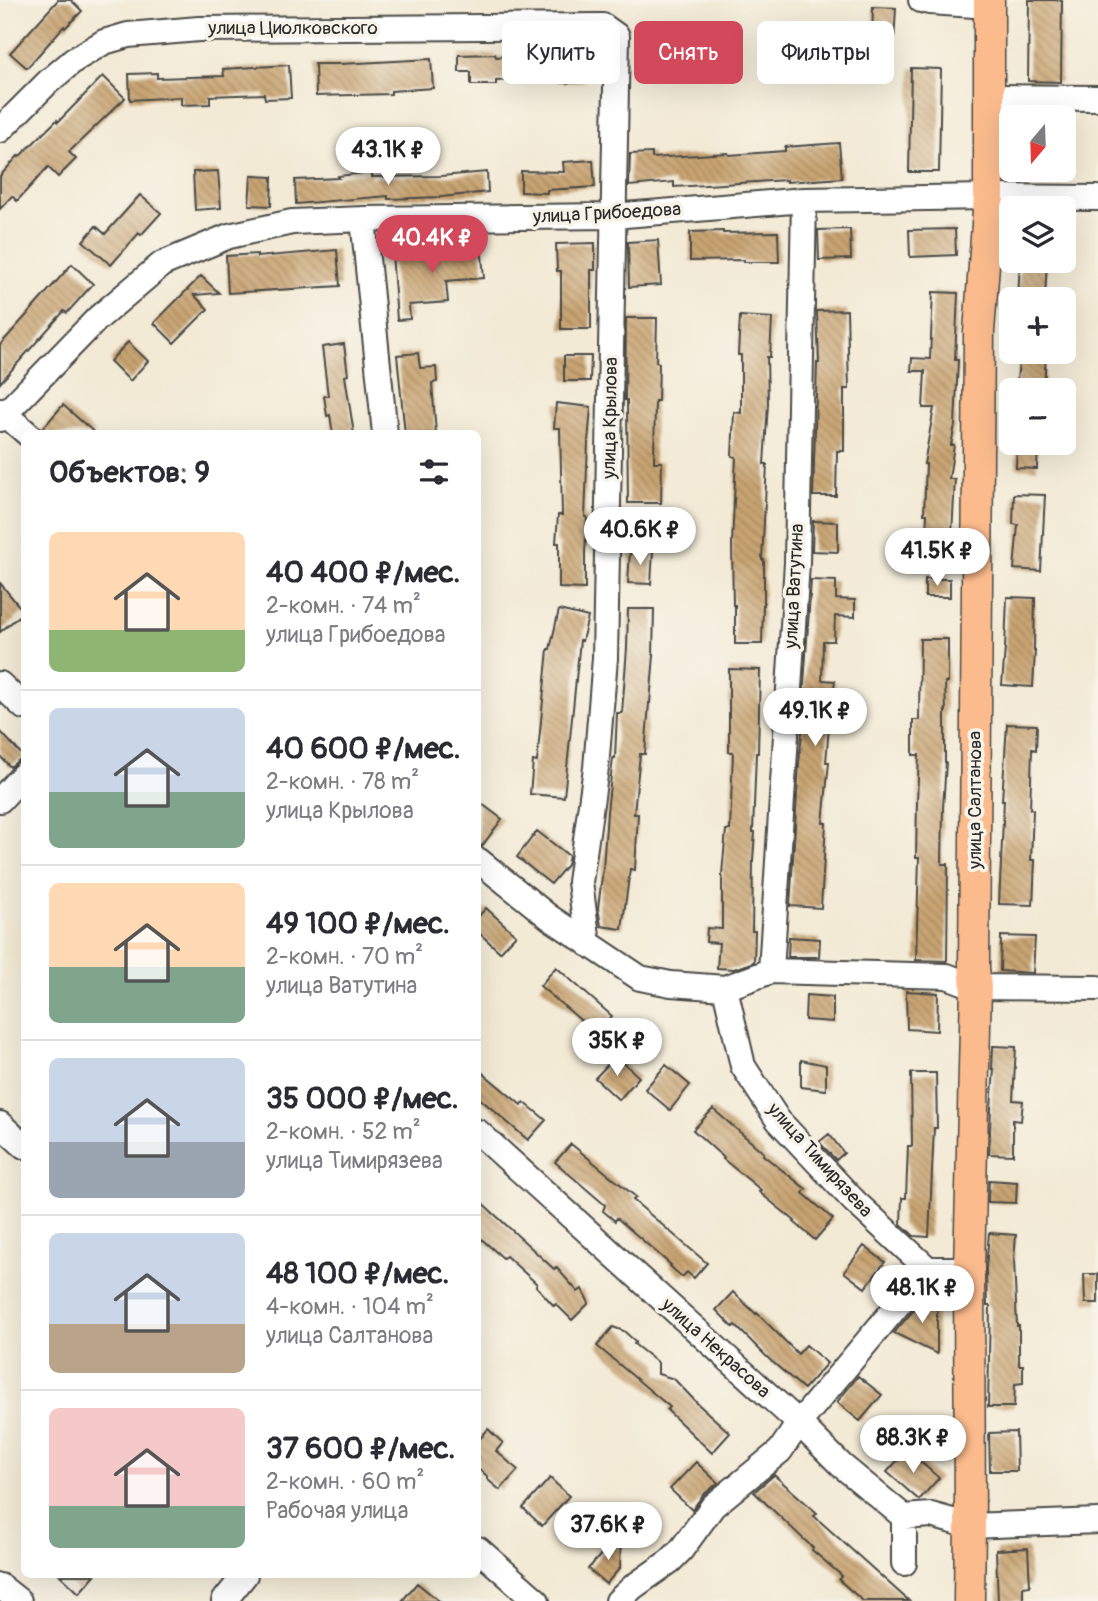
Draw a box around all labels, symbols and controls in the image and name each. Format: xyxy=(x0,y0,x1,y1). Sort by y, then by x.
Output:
street label: улица Циолковского xyxy=(207,16,378,40)
chip: Купить xyxy=(502,21,620,84)
chip: Снять xyxy=(634,21,743,84)
chip: Фильтры xyxy=(757,21,894,84)
north arrow xyxy=(999,105,1076,182)
map controls xyxy=(999,105,1076,455)
pin: 43.1K ₽ xyxy=(323,128,453,187)
text: 43.1K ₽ xyxy=(352,135,424,164)
button: layers xyxy=(999,196,1076,273)
street label: улица Грибоедова xyxy=(531,197,682,229)
pin: 40.4K ₽ xyxy=(367,216,497,275)
text: 40.4K ₽ xyxy=(392,223,472,252)
button: + xyxy=(999,287,1076,364)
street label: улица Крылова xyxy=(597,357,623,480)
button: − xyxy=(999,378,1076,455)
icon: filters xyxy=(415,453,453,491)
text: Объектов: 9 xyxy=(49,454,210,491)
pin: 40.6K ₽ xyxy=(575,508,705,567)
text: 40.6K ₽ xyxy=(600,515,680,544)
street label: улица Ватутина xyxy=(779,523,809,650)
pin: 41.5K ₽ xyxy=(872,528,1002,588)
text: 41.5K ₽ xyxy=(901,536,973,565)
text: 40 400 ₽/мес. xyxy=(266,554,460,591)
icon: home xyxy=(105,560,189,644)
text: 2-комн. · 74 m² xyxy=(266,591,421,620)
text: улица Грибоедова xyxy=(266,620,445,649)
pin: 49.1K ₽ xyxy=(750,688,880,748)
text: 49.1K ₽ xyxy=(779,696,851,725)
text: 40 600 ₽/мес. xyxy=(266,730,461,767)
street label: улица Салтанова xyxy=(963,731,987,870)
icon: home xyxy=(105,736,189,820)
text: 2-комн. · 78 m² xyxy=(266,767,419,796)
text: улица Крылова xyxy=(266,796,414,825)
text: 49 100 ₽/мес. xyxy=(266,905,450,942)
icon: home xyxy=(105,911,189,995)
text: 2-комн. · 70 m² xyxy=(266,942,423,971)
text: улица Ватутина xyxy=(266,971,417,1000)
pin: 35K ₽ xyxy=(568,1018,666,1078)
text: 35K ₽ xyxy=(588,1026,646,1055)
text: 35 000 ₽/мес. xyxy=(266,1080,459,1117)
icon: home xyxy=(105,1086,189,1170)
street label: улица Тимирязева xyxy=(762,1097,878,1222)
text: 2-комн. · 52 m² xyxy=(266,1117,421,1146)
text: улица Тимирязева xyxy=(266,1146,443,1175)
text: 48 100 ₽/мес. xyxy=(266,1255,449,1292)
icon: home xyxy=(105,1261,189,1345)
pin: 48.1K ₽ xyxy=(857,1266,987,1325)
text: 48.1K ₽ xyxy=(886,1273,958,1302)
text: 4-комн. · 104 m² xyxy=(266,1292,434,1321)
street label: улица Некрасова xyxy=(656,1292,776,1403)
text: улица Салтанова xyxy=(266,1321,433,1350)
pin: 88.3K ₽ xyxy=(848,1416,978,1475)
text: 88.3K ₽ xyxy=(876,1423,950,1452)
text: 37 600 ₽/мес. xyxy=(266,1430,455,1467)
icon: home xyxy=(105,1436,189,1520)
text: 2-комн. · 60 m² xyxy=(266,1467,424,1496)
text: Рабочая улица xyxy=(266,1496,408,1525)
pin: 37.6K ₽ xyxy=(543,1502,673,1562)
text: 37.6K ₽ xyxy=(570,1510,646,1539)

